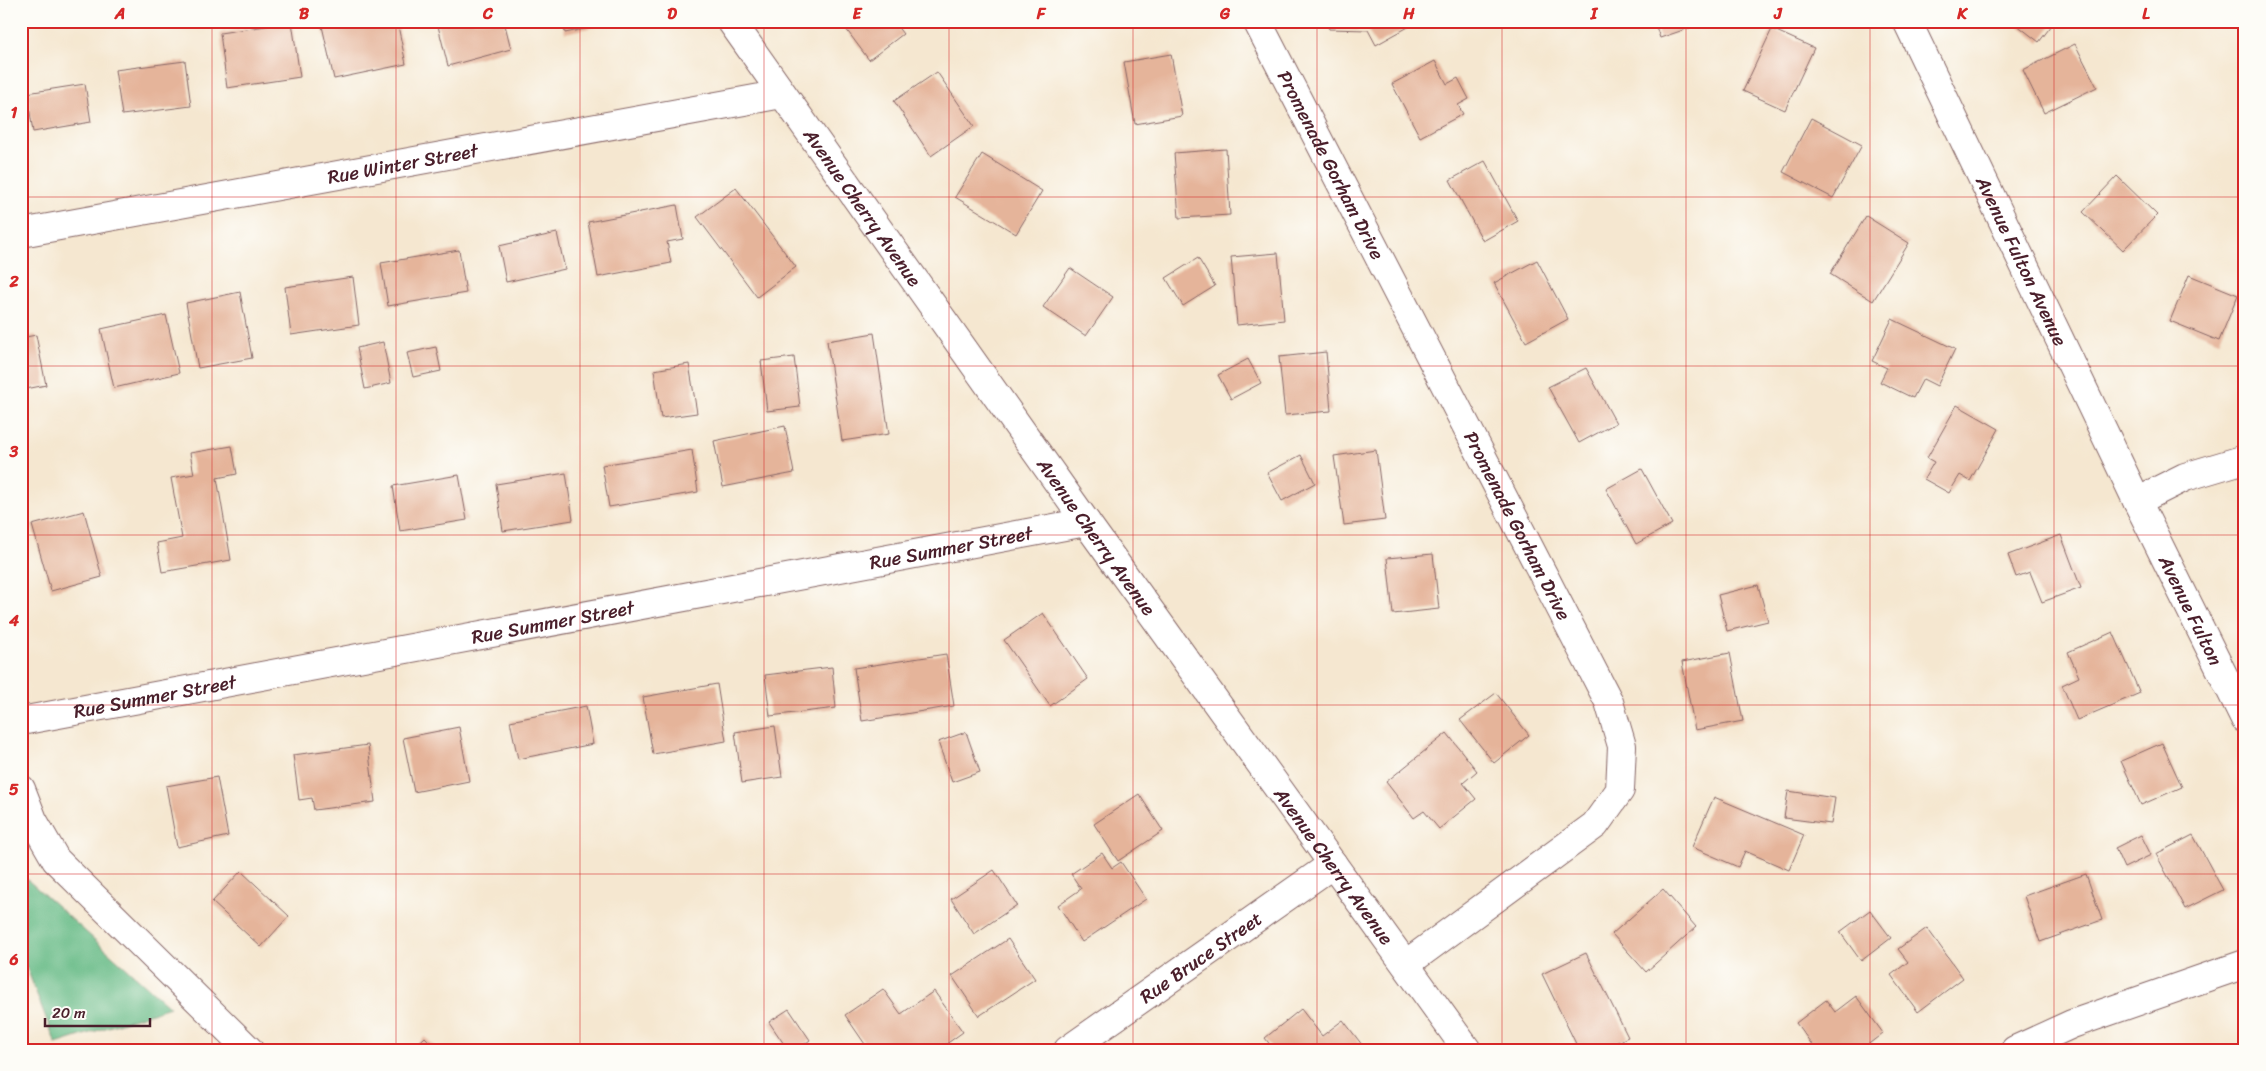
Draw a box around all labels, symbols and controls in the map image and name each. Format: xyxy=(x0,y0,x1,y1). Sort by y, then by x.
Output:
text: A xyxy=(114,0,125,28)
text: B xyxy=(299,0,310,28)
text: C xyxy=(482,0,494,28)
text: D xyxy=(667,0,677,28)
text: E xyxy=(853,0,863,28)
text: F xyxy=(1036,0,1047,28)
text: G xyxy=(1219,0,1231,28)
text: H xyxy=(1402,0,1415,28)
text: I xyxy=(1590,0,1599,28)
text: J xyxy=(1773,0,1783,28)
text: K xyxy=(1956,0,1968,28)
text: L xyxy=(2142,0,2150,28)
street label: Promenade Gorham Drive xyxy=(1269,64,1394,266)
text: 1 xyxy=(11,98,18,127)
street label: Avenue Cherry Avenue xyxy=(794,120,931,293)
street label: Rue Winter Street xyxy=(325,133,482,193)
street label: Avenue Fulton Avenue xyxy=(1967,169,2077,352)
text: 2 xyxy=(8,267,19,296)
street label: Promenade Gorham Drive xyxy=(1455,425,1581,626)
text: 3 xyxy=(9,437,19,466)
street label: Avenue Cherry Avenue xyxy=(1028,450,1165,623)
street label: Rue Summer Street xyxy=(867,516,1036,579)
street label: Avenue Fulton xyxy=(2149,548,2232,671)
street label: Rue Summer Street xyxy=(469,590,638,653)
text: 4 xyxy=(8,606,19,635)
street label: Rue Summer Street xyxy=(71,664,240,727)
text: 5 xyxy=(9,775,19,804)
street label: Avenue Cherry Avenue xyxy=(1265,779,1403,952)
street label: Rue Bruce Street xyxy=(1132,902,1269,1012)
text: 6 xyxy=(8,945,19,974)
scale bar xyxy=(45,996,150,1028)
text: 20 m xyxy=(52,1000,86,1026)

